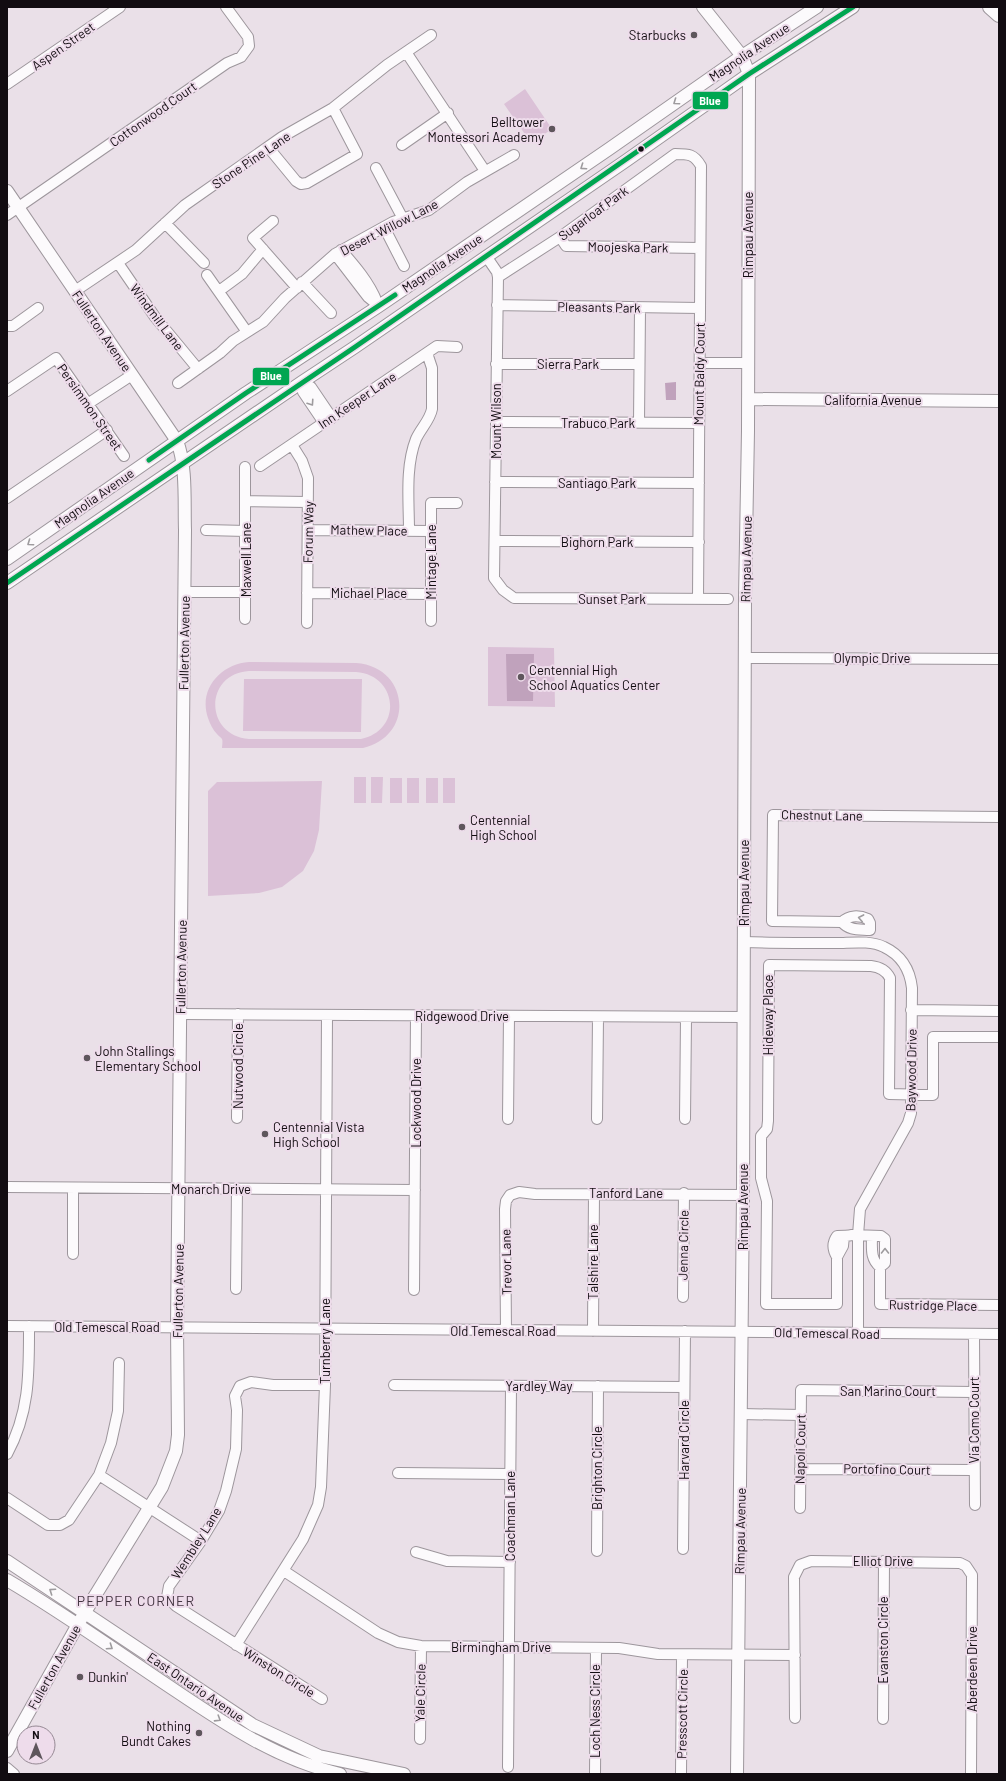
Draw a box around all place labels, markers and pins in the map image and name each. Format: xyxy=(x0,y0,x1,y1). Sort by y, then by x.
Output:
place label: Starbucks xyxy=(629,27,686,43)
marker: Starbucks xyxy=(689,30,699,40)
place label: Belltower Montessori Academy xyxy=(427,114,544,145)
marker: Belltower Montessori Academy xyxy=(547,124,557,134)
unlabelled marker xyxy=(636,144,646,154)
place label: Centennial High School Aquatics Center xyxy=(529,662,660,693)
marker: Centennial High School Aquatics Center xyxy=(516,672,526,682)
place label: Centennial High School xyxy=(470,812,537,843)
marker: Centennial High School xyxy=(457,822,467,832)
place label: John Stallings Elementary School xyxy=(95,1043,201,1074)
marker: John Stallings Elementary School xyxy=(82,1053,92,1063)
place label: Centennial Vista High School xyxy=(273,1119,364,1150)
marker: Centennial Vista High School xyxy=(260,1129,270,1139)
place label: Dunkin' xyxy=(88,1669,128,1685)
marker: Dunkin' xyxy=(75,1672,85,1682)
place label: Nothing Bundt Cakes xyxy=(121,1718,191,1749)
marker: Nothing Bundt Cakes xyxy=(194,1728,204,1738)

